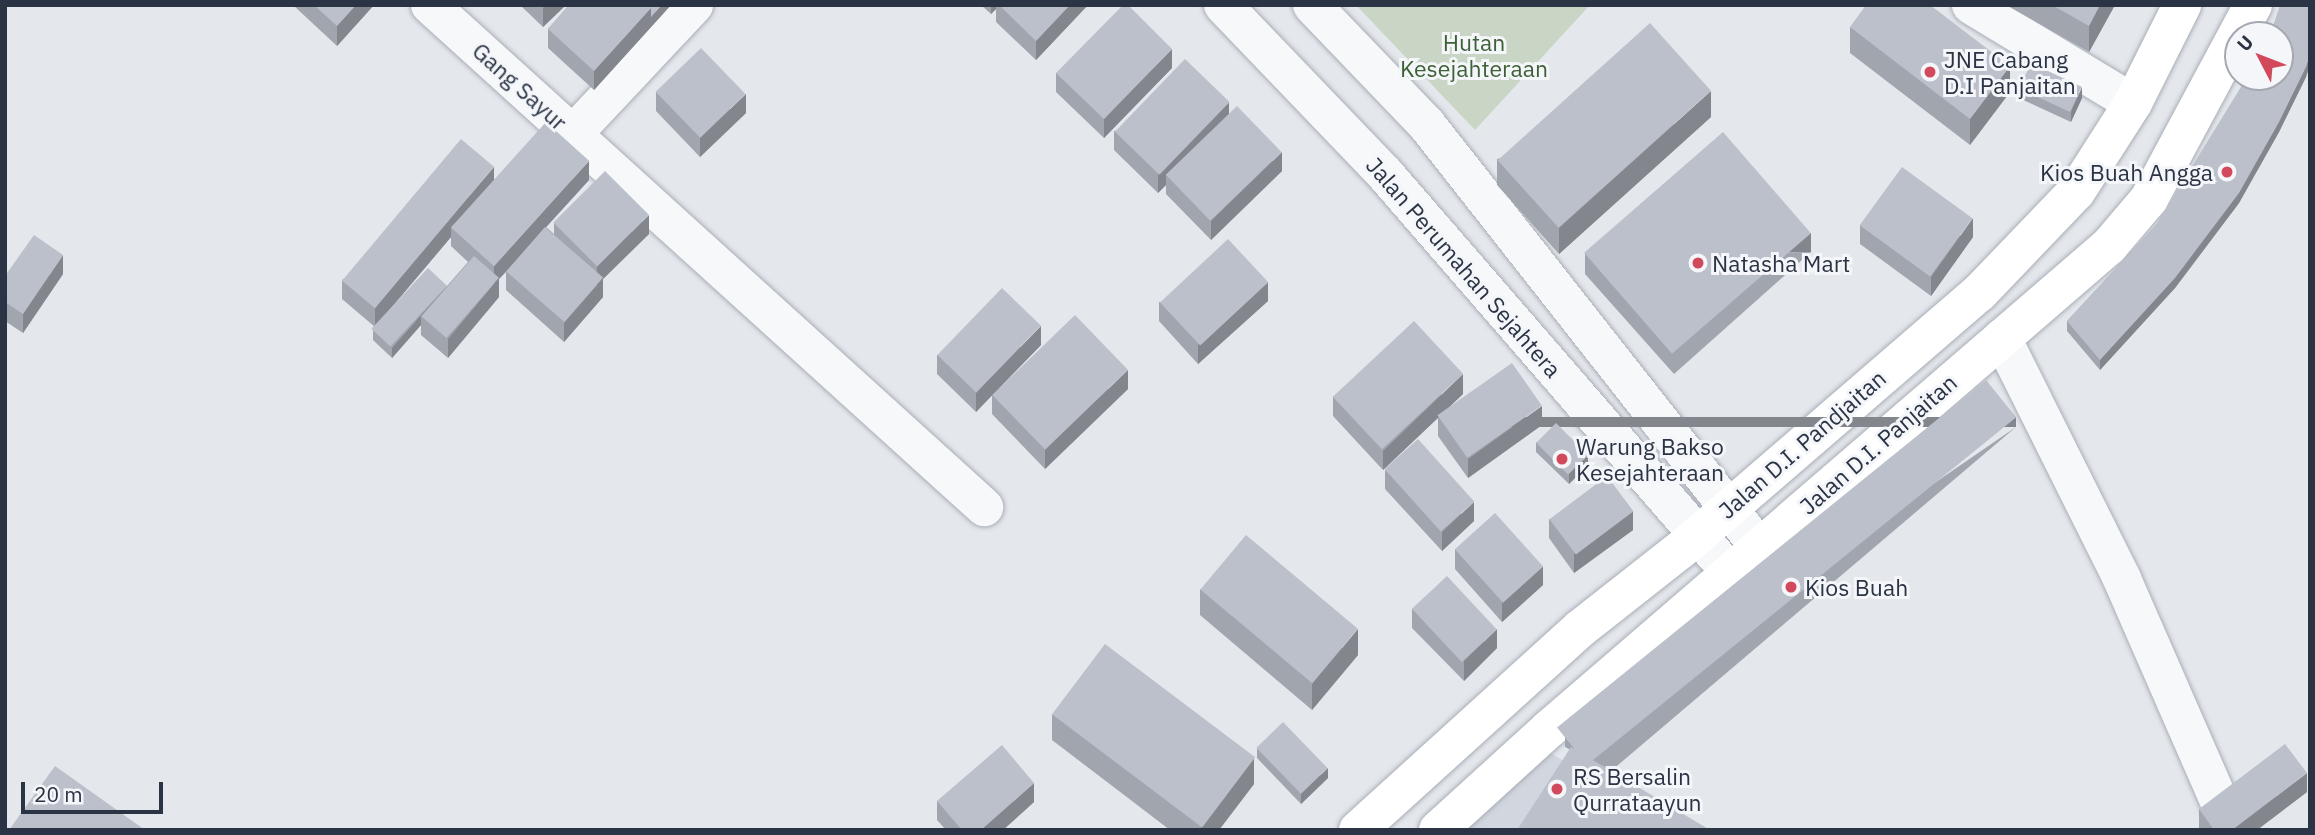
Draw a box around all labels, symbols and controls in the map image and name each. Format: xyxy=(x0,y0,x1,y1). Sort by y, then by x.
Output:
north arrow xyxy=(2224,21,2294,91)
park label: Hutan Kesejahteraan xyxy=(1400,28,1548,82)
text: U xyxy=(2232,30,2258,56)
street label: Gang Sayur xyxy=(467,36,573,136)
place label: JNE Cabang D.I Panjaitan xyxy=(1944,45,2076,99)
marker: JNE Cabang D.I Panjaitan xyxy=(1922,64,1938,80)
street label: Jalan Perumahan Sejahtera xyxy=(1361,151,1567,383)
place label: Kios Buah Angga xyxy=(2040,158,2213,186)
marker: Kios Buah Angga xyxy=(2219,164,2235,180)
place label: Natasha Mart xyxy=(1712,249,1850,277)
marker: Natasha Mart xyxy=(1690,255,1706,271)
street label: Jalan D.I. Pandjaitan xyxy=(1713,364,1891,524)
street label: Jalan D.I. Panjaitan xyxy=(1794,368,1962,520)
place label: Warung Bakso Kesejahteraan xyxy=(1576,432,1724,486)
marker: Warung Bakso Kesejahteraan xyxy=(1554,451,1570,467)
place label: Kios Buah xyxy=(1805,573,1908,601)
marker: Kios Buah xyxy=(1783,579,1799,595)
place label: RS Bersalin Qurrataayun xyxy=(1573,762,1702,816)
scale bar xyxy=(24,768,166,812)
marker: RS Bersalin Qurrataayun xyxy=(1547,779,1567,799)
text: 20 m xyxy=(34,780,83,808)

